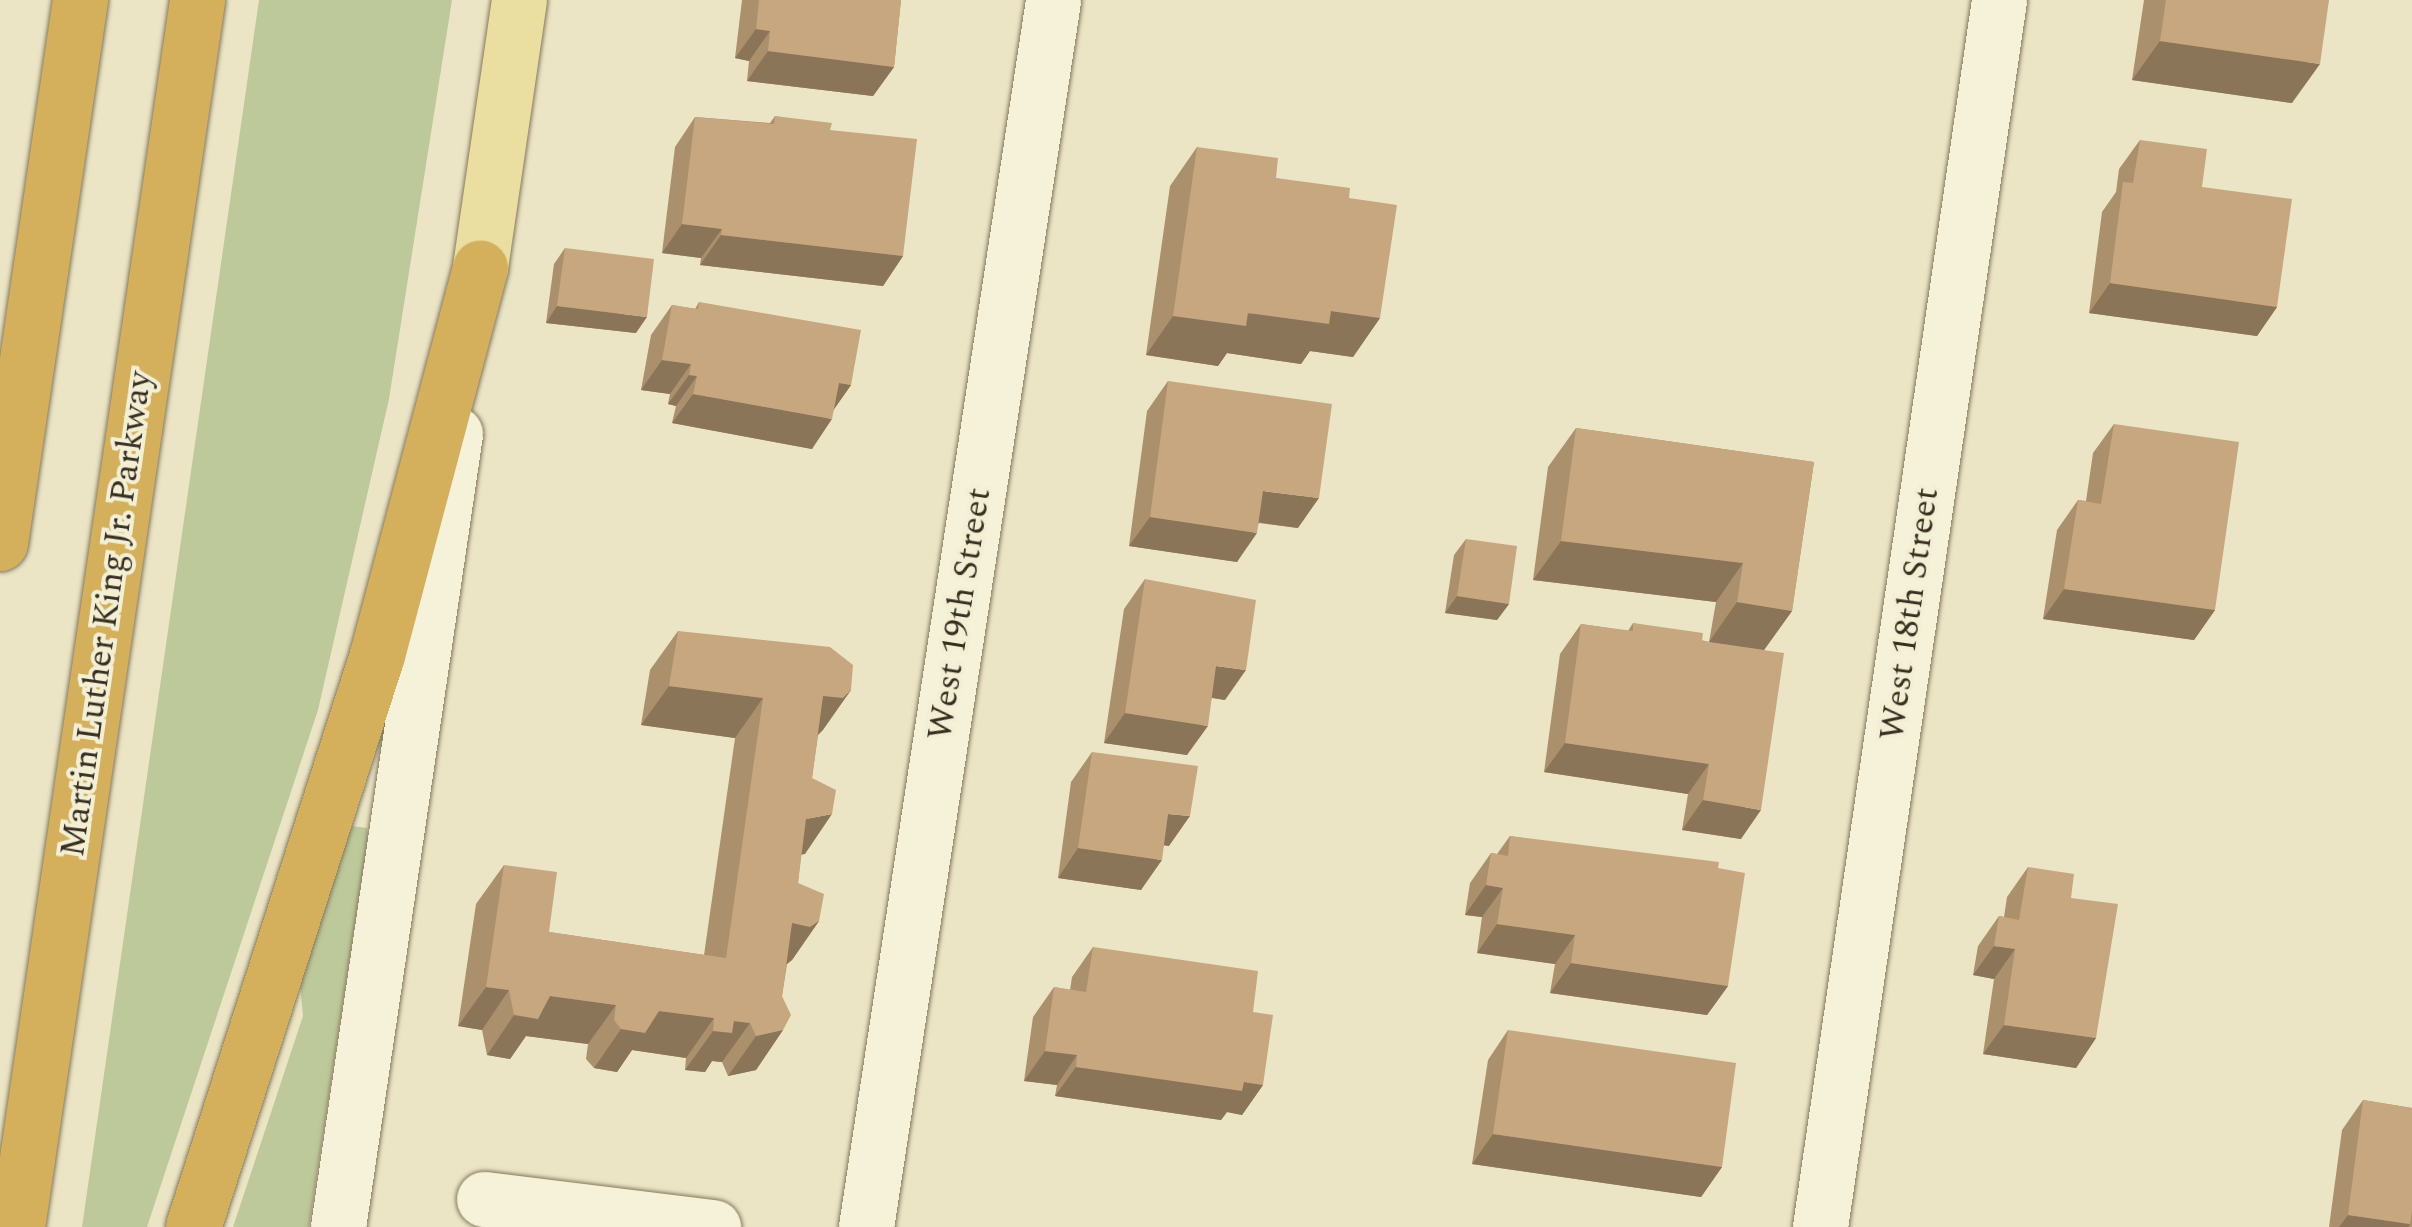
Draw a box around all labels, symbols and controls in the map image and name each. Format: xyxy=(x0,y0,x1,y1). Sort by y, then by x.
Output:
street label: Martin Luther King Jr. Parkway xyxy=(52,369,162,859)
street label: West 19th Street xyxy=(919,485,1001,743)
street label: West 18th Street xyxy=(1871,485,1949,743)

